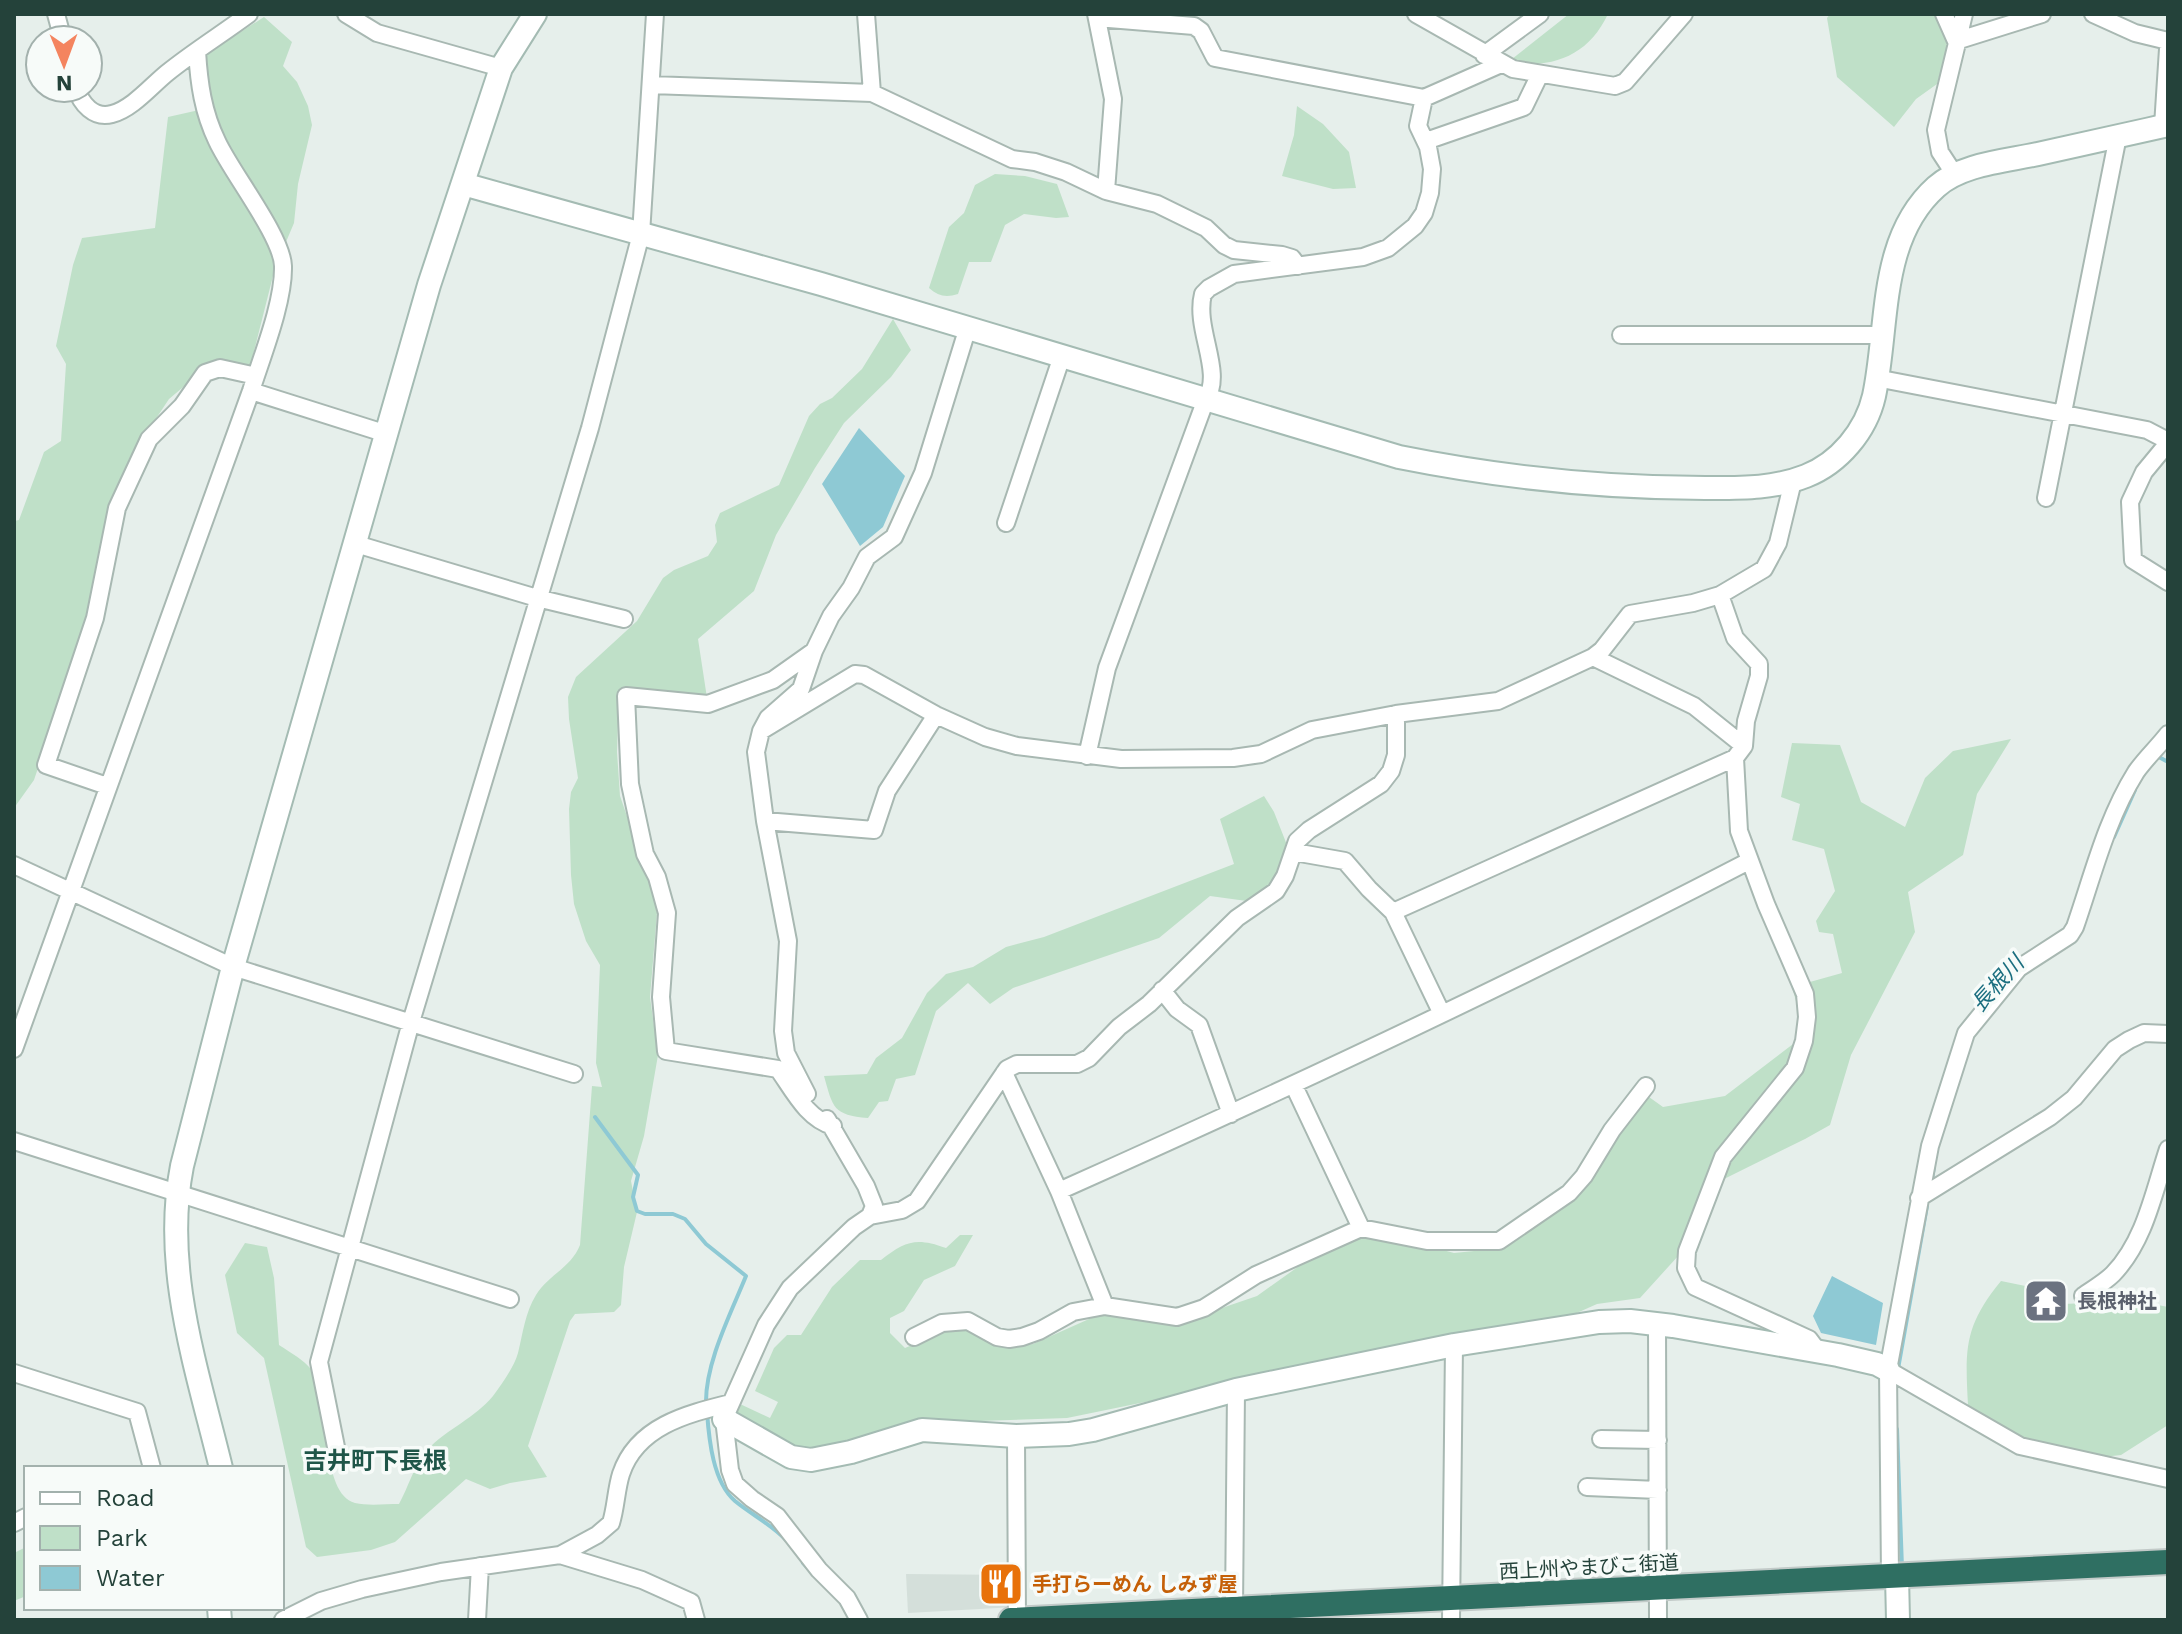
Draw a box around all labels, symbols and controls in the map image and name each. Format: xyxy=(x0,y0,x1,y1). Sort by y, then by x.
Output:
north arrow xyxy=(24,24,104,104)
text: N xyxy=(56,71,73,96)
water label: 長根川 xyxy=(1966,949,2030,1016)
temple icon: 長根神社 xyxy=(2022,1277,2070,1325)
place label: 長根神社 xyxy=(2077,1289,2157,1313)
district label: 吉井町下長根 xyxy=(303,1447,447,1475)
legend xyxy=(24,1466,284,1610)
text: Road xyxy=(96,1484,155,1512)
text: Park xyxy=(96,1524,148,1552)
street label: 西上州やまびこ街道 xyxy=(1498,1550,1680,1584)
restaurant icon: 手打らーめん しみず屋 xyxy=(977,1560,1025,1608)
text: Water xyxy=(96,1564,165,1592)
place label: 手打らーめん しみず屋 xyxy=(1032,1572,1238,1596)

